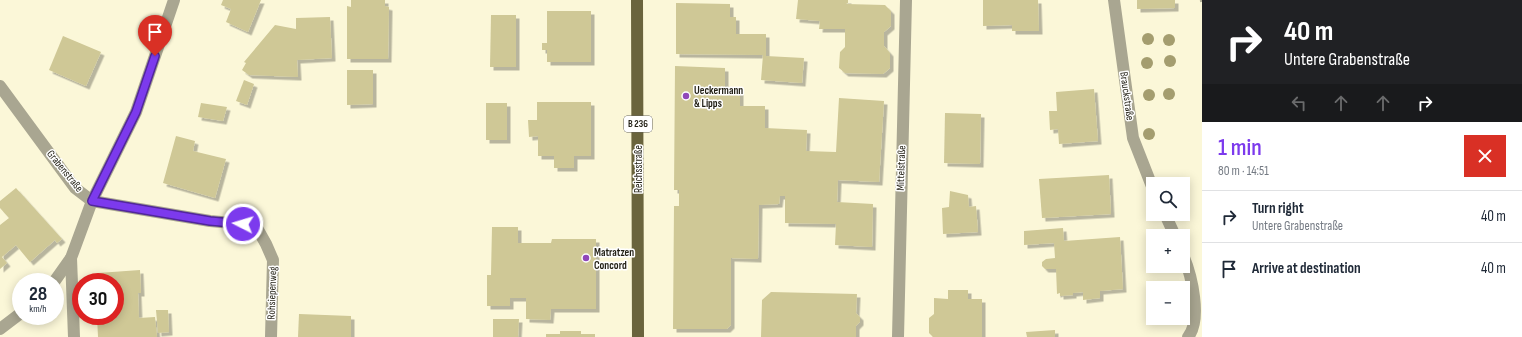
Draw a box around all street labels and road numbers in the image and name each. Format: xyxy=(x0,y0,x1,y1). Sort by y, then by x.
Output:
street label: Brauckstraße xyxy=(1117,71,1137,121)
road number: B 236 xyxy=(624,116,652,132)
street label: Reichsstraße xyxy=(632,145,645,193)
street label: Mittelstraße xyxy=(894,145,908,191)
street label: Grabenstraße xyxy=(44,147,86,195)
street label: Rohsiepenweg xyxy=(265,266,279,320)

